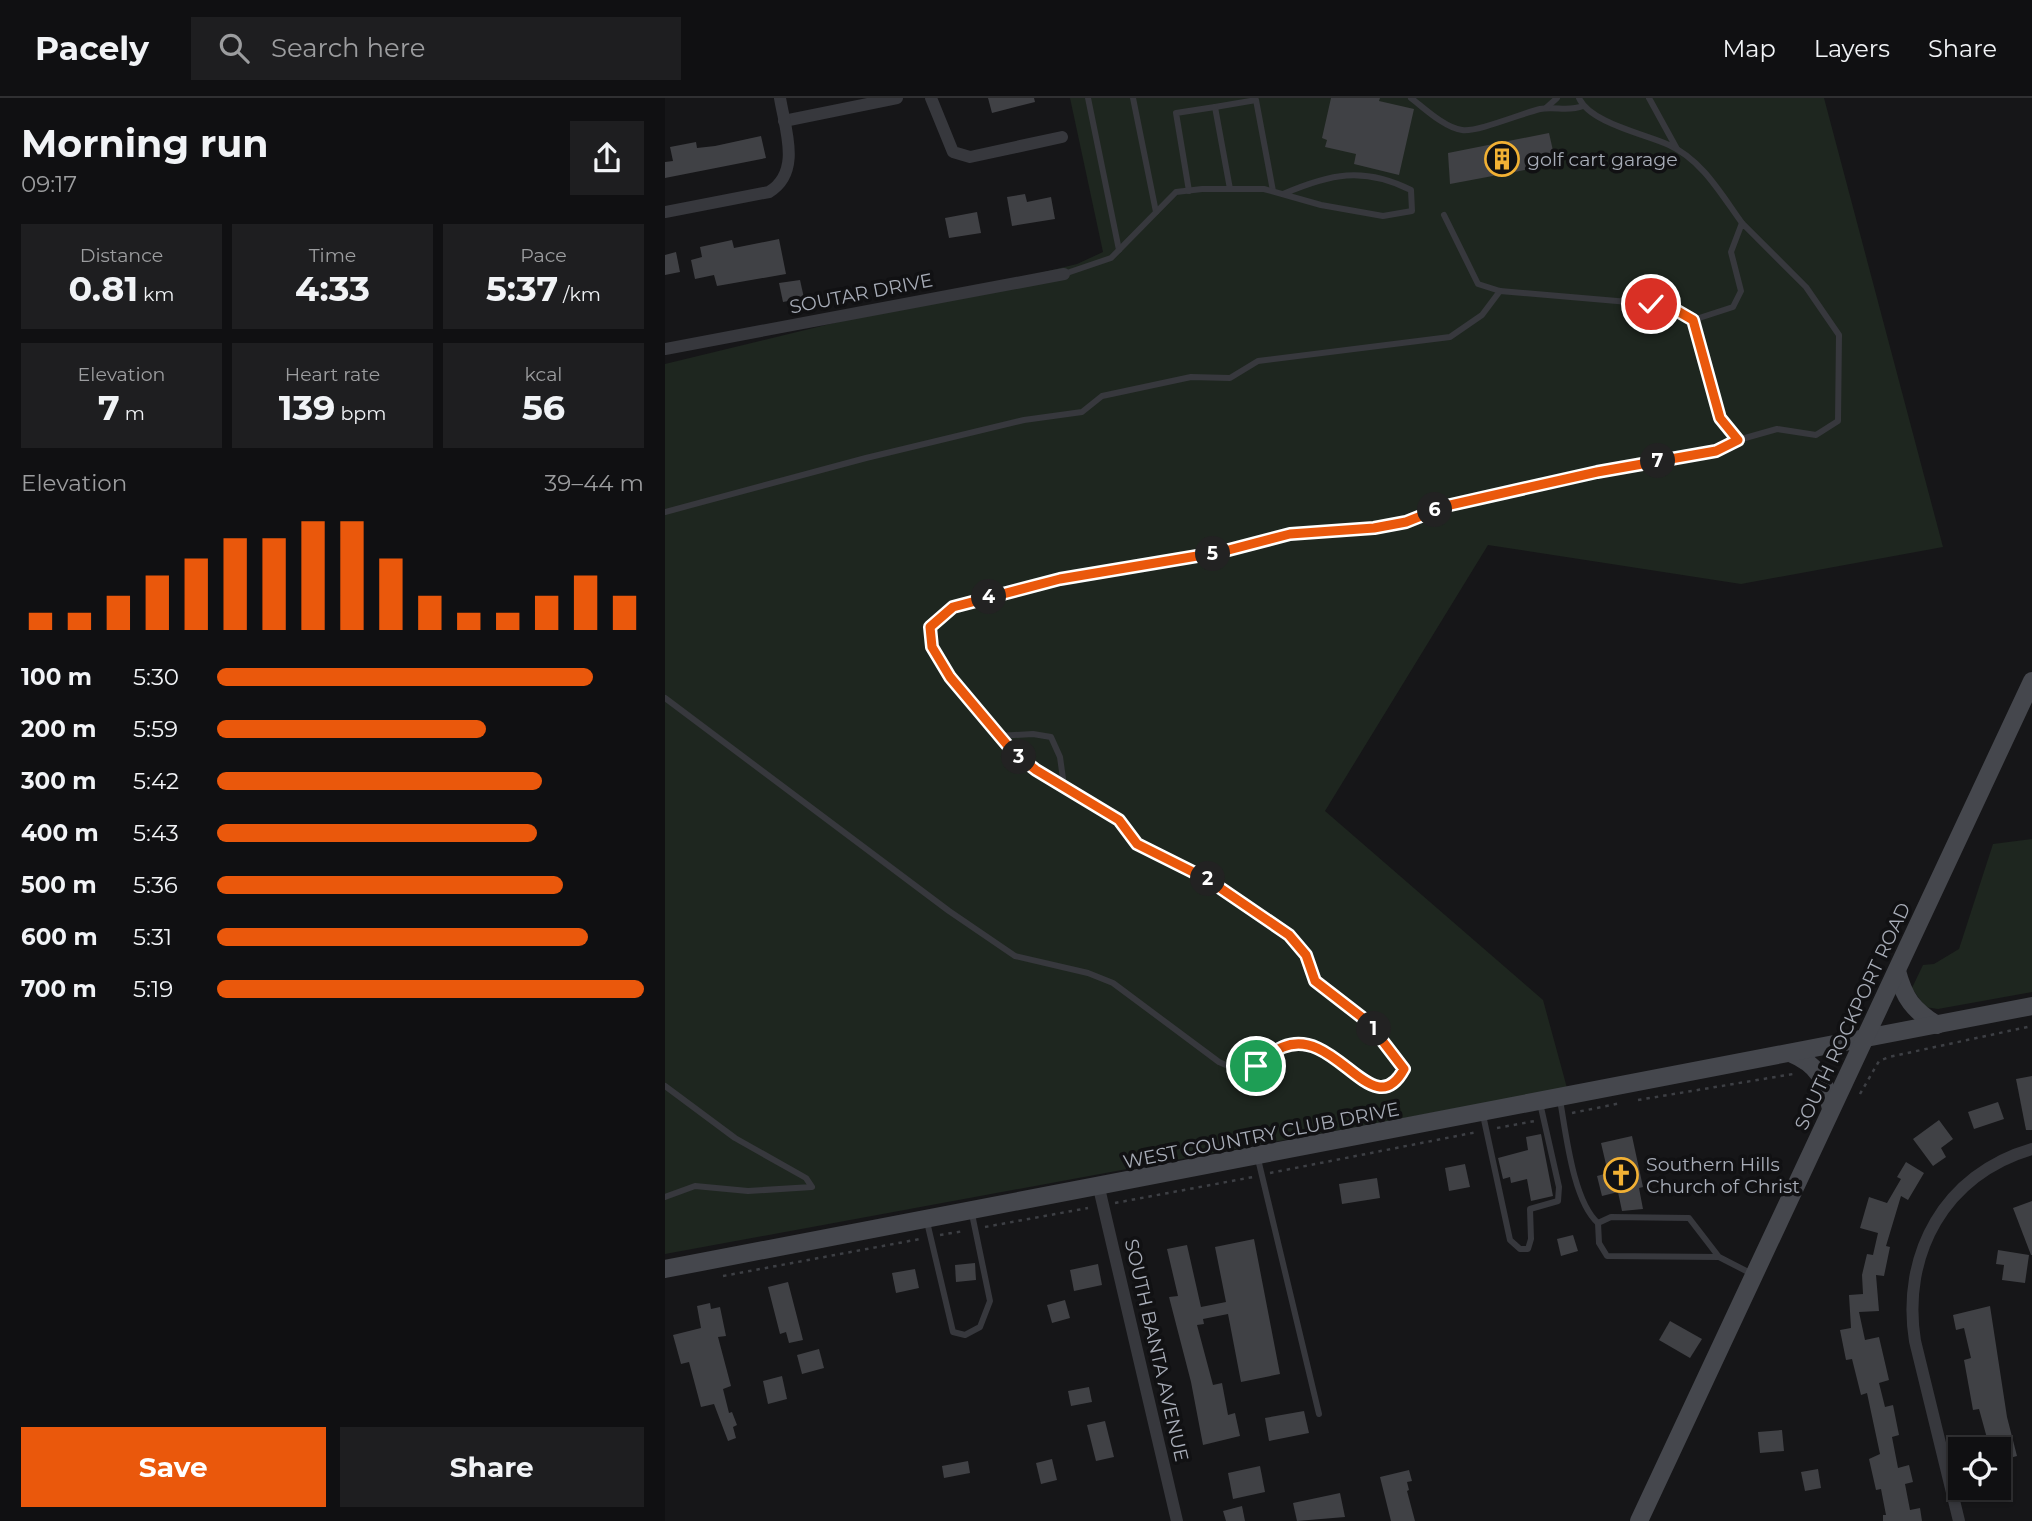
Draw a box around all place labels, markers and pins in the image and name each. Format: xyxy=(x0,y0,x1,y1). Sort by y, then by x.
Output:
building icon: golf cart garage xyxy=(1483,140,1521,178)
place label: golf cart garage xyxy=(1527,148,1678,171)
pin xyxy=(1621,274,1681,334)
pin: 7 xyxy=(1641,444,1675,478)
pin: 6 xyxy=(1417,492,1453,528)
pin: 5 xyxy=(1195,536,1231,572)
pin: 4 xyxy=(971,580,1007,614)
pin: 3 xyxy=(1001,740,1037,774)
pin: 2 xyxy=(1191,862,1225,896)
pin: 1 xyxy=(1357,1012,1391,1046)
pin xyxy=(1226,1036,1286,1096)
place label: Southern Hills Church of Christ xyxy=(1646,1153,1800,1198)
church icon: Southern Hills Church of Christ xyxy=(1602,1156,1640,1194)

